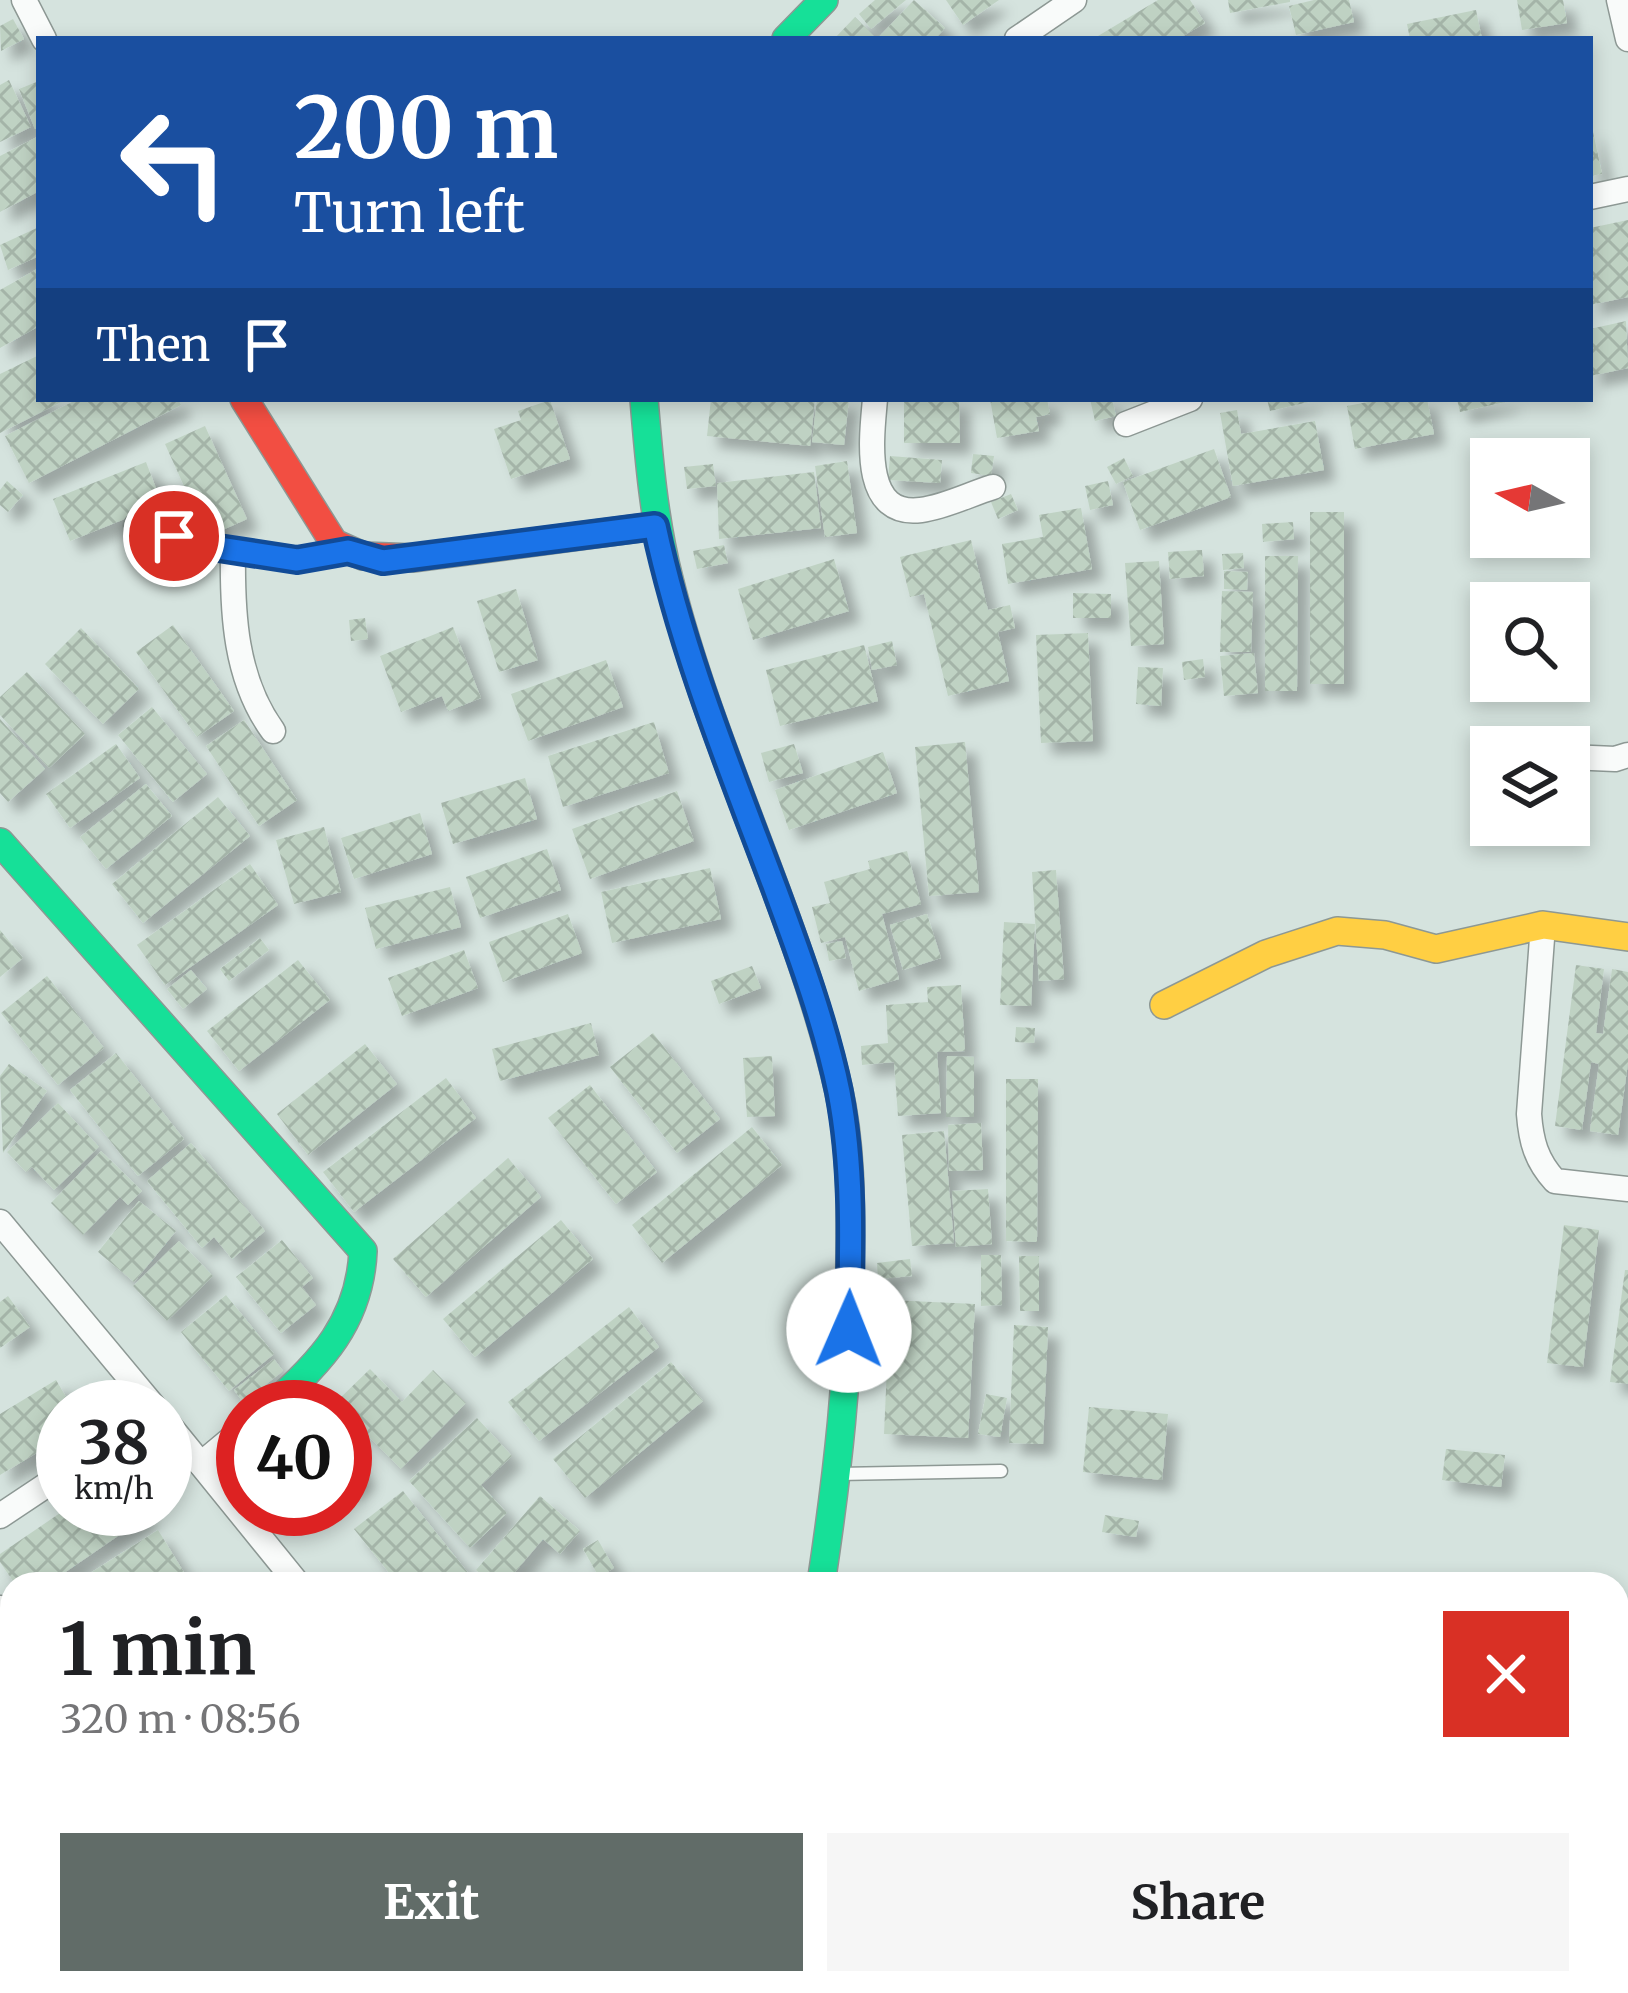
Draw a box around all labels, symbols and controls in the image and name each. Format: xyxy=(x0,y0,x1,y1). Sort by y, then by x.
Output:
text: 200 m xyxy=(294,75,558,181)
icon: left xyxy=(96,84,252,240)
text: Turn left xyxy=(294,179,525,247)
icon: arrive xyxy=(234,312,300,378)
text: Then xyxy=(96,317,210,373)
north arrow xyxy=(1470,438,1590,558)
map controls xyxy=(1470,438,1590,846)
pin xyxy=(123,485,225,587)
icon: arrive xyxy=(141,503,207,569)
button: search xyxy=(1470,582,1590,702)
button: layers xyxy=(1470,726,1590,846)
position arrow xyxy=(786,1267,912,1393)
speed limit sign: 40 xyxy=(216,1380,372,1536)
text: 38 xyxy=(78,1405,150,1480)
text: km/h xyxy=(74,1469,154,1507)
text: 1 min xyxy=(60,1604,256,1695)
button: close xyxy=(1443,1611,1569,1737)
text: 320 m · 08:56 xyxy=(60,1695,301,1744)
button: Exit xyxy=(60,1833,803,1971)
button: Share xyxy=(827,1833,1569,1971)

